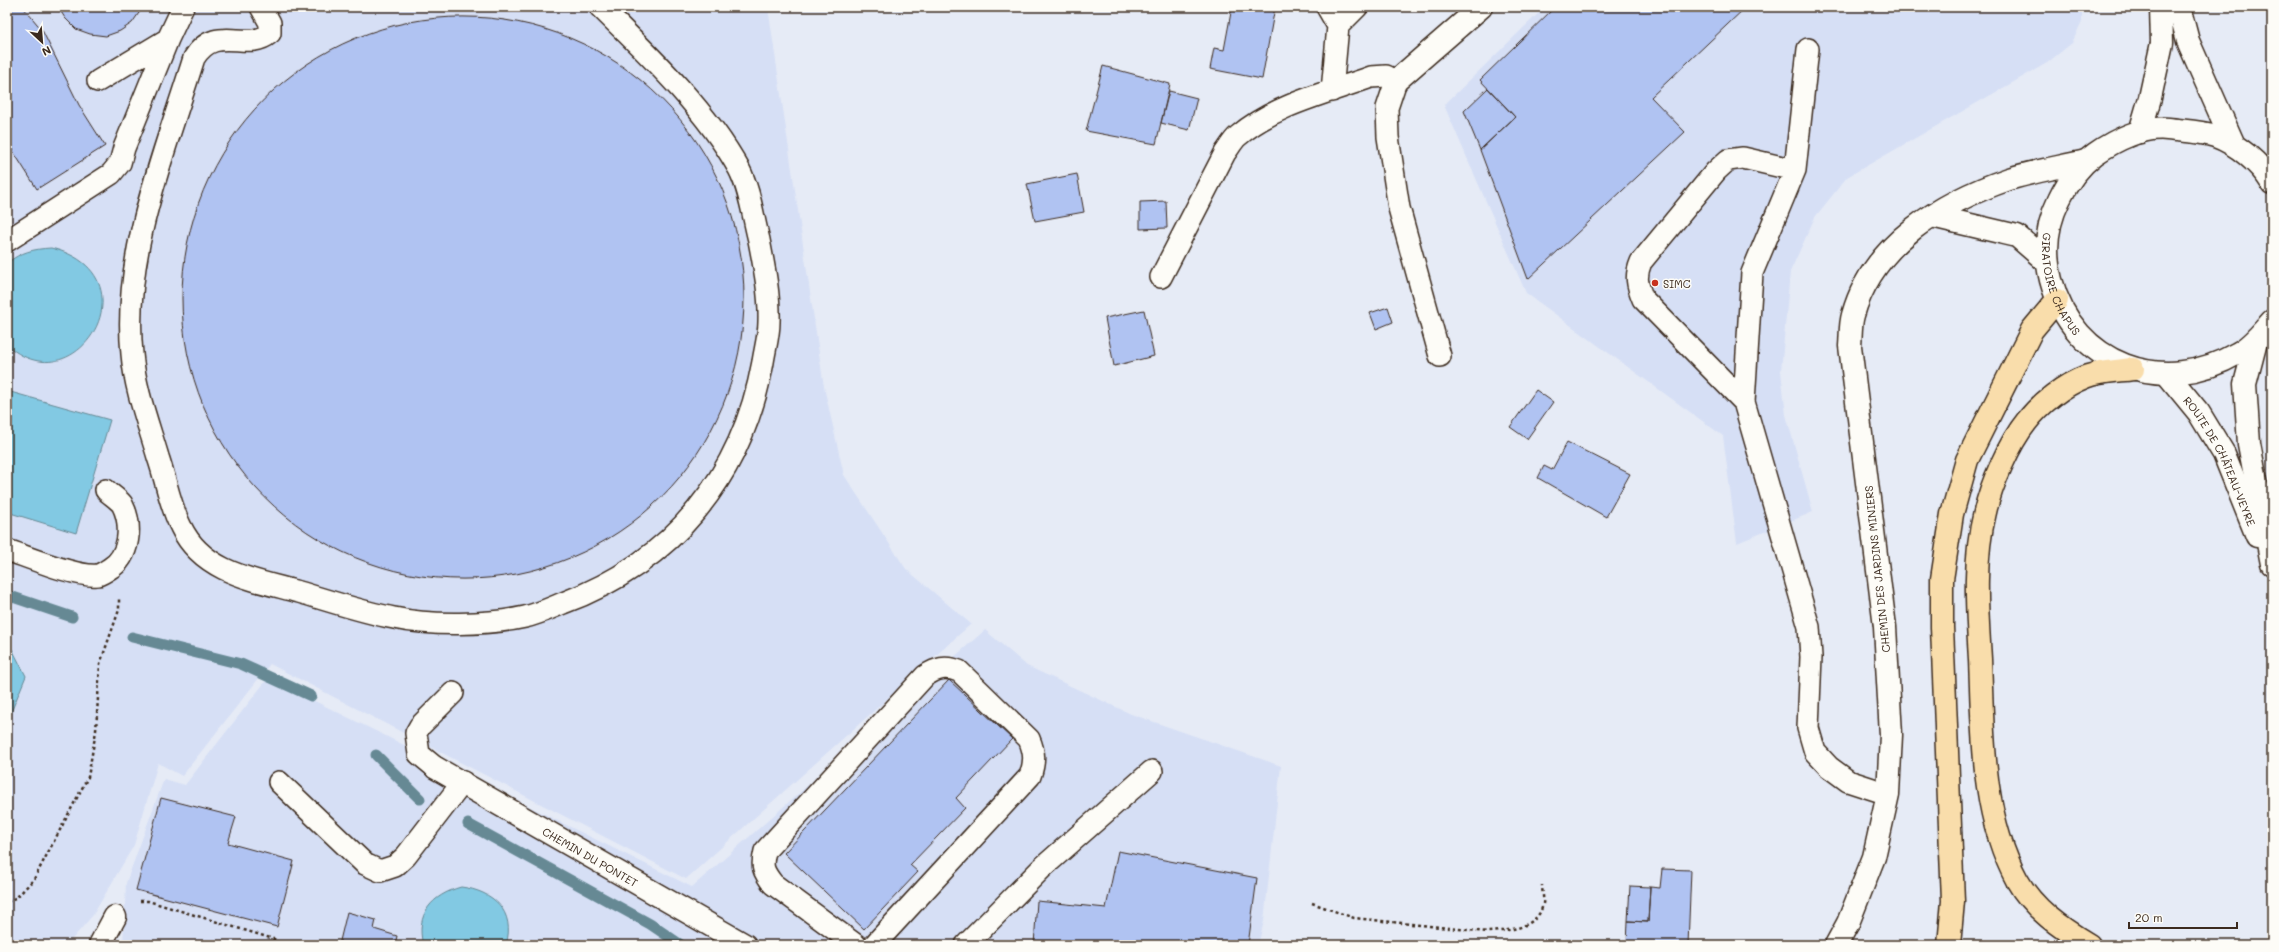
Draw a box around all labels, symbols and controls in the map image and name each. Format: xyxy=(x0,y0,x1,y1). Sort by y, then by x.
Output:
north arrow xyxy=(22,22,62,62)
text: N xyxy=(40,43,54,60)
street label: GIRATOIRE CHAPUS xyxy=(2040,232,2084,338)
place label: SIMC xyxy=(1663,276,1691,291)
marker: SIMC xyxy=(1650,278,1660,288)
street label: ROUTE DE CHÂTEAU-VEYRE xyxy=(2181,393,2260,528)
street label: CHEMIN DES JARDINS MINIERS xyxy=(1861,485,1893,653)
street label: CHEMIN DU PONTET xyxy=(540,823,641,890)
scale bar xyxy=(2129,904,2237,930)
text: 20 m xyxy=(2135,909,2163,925)

